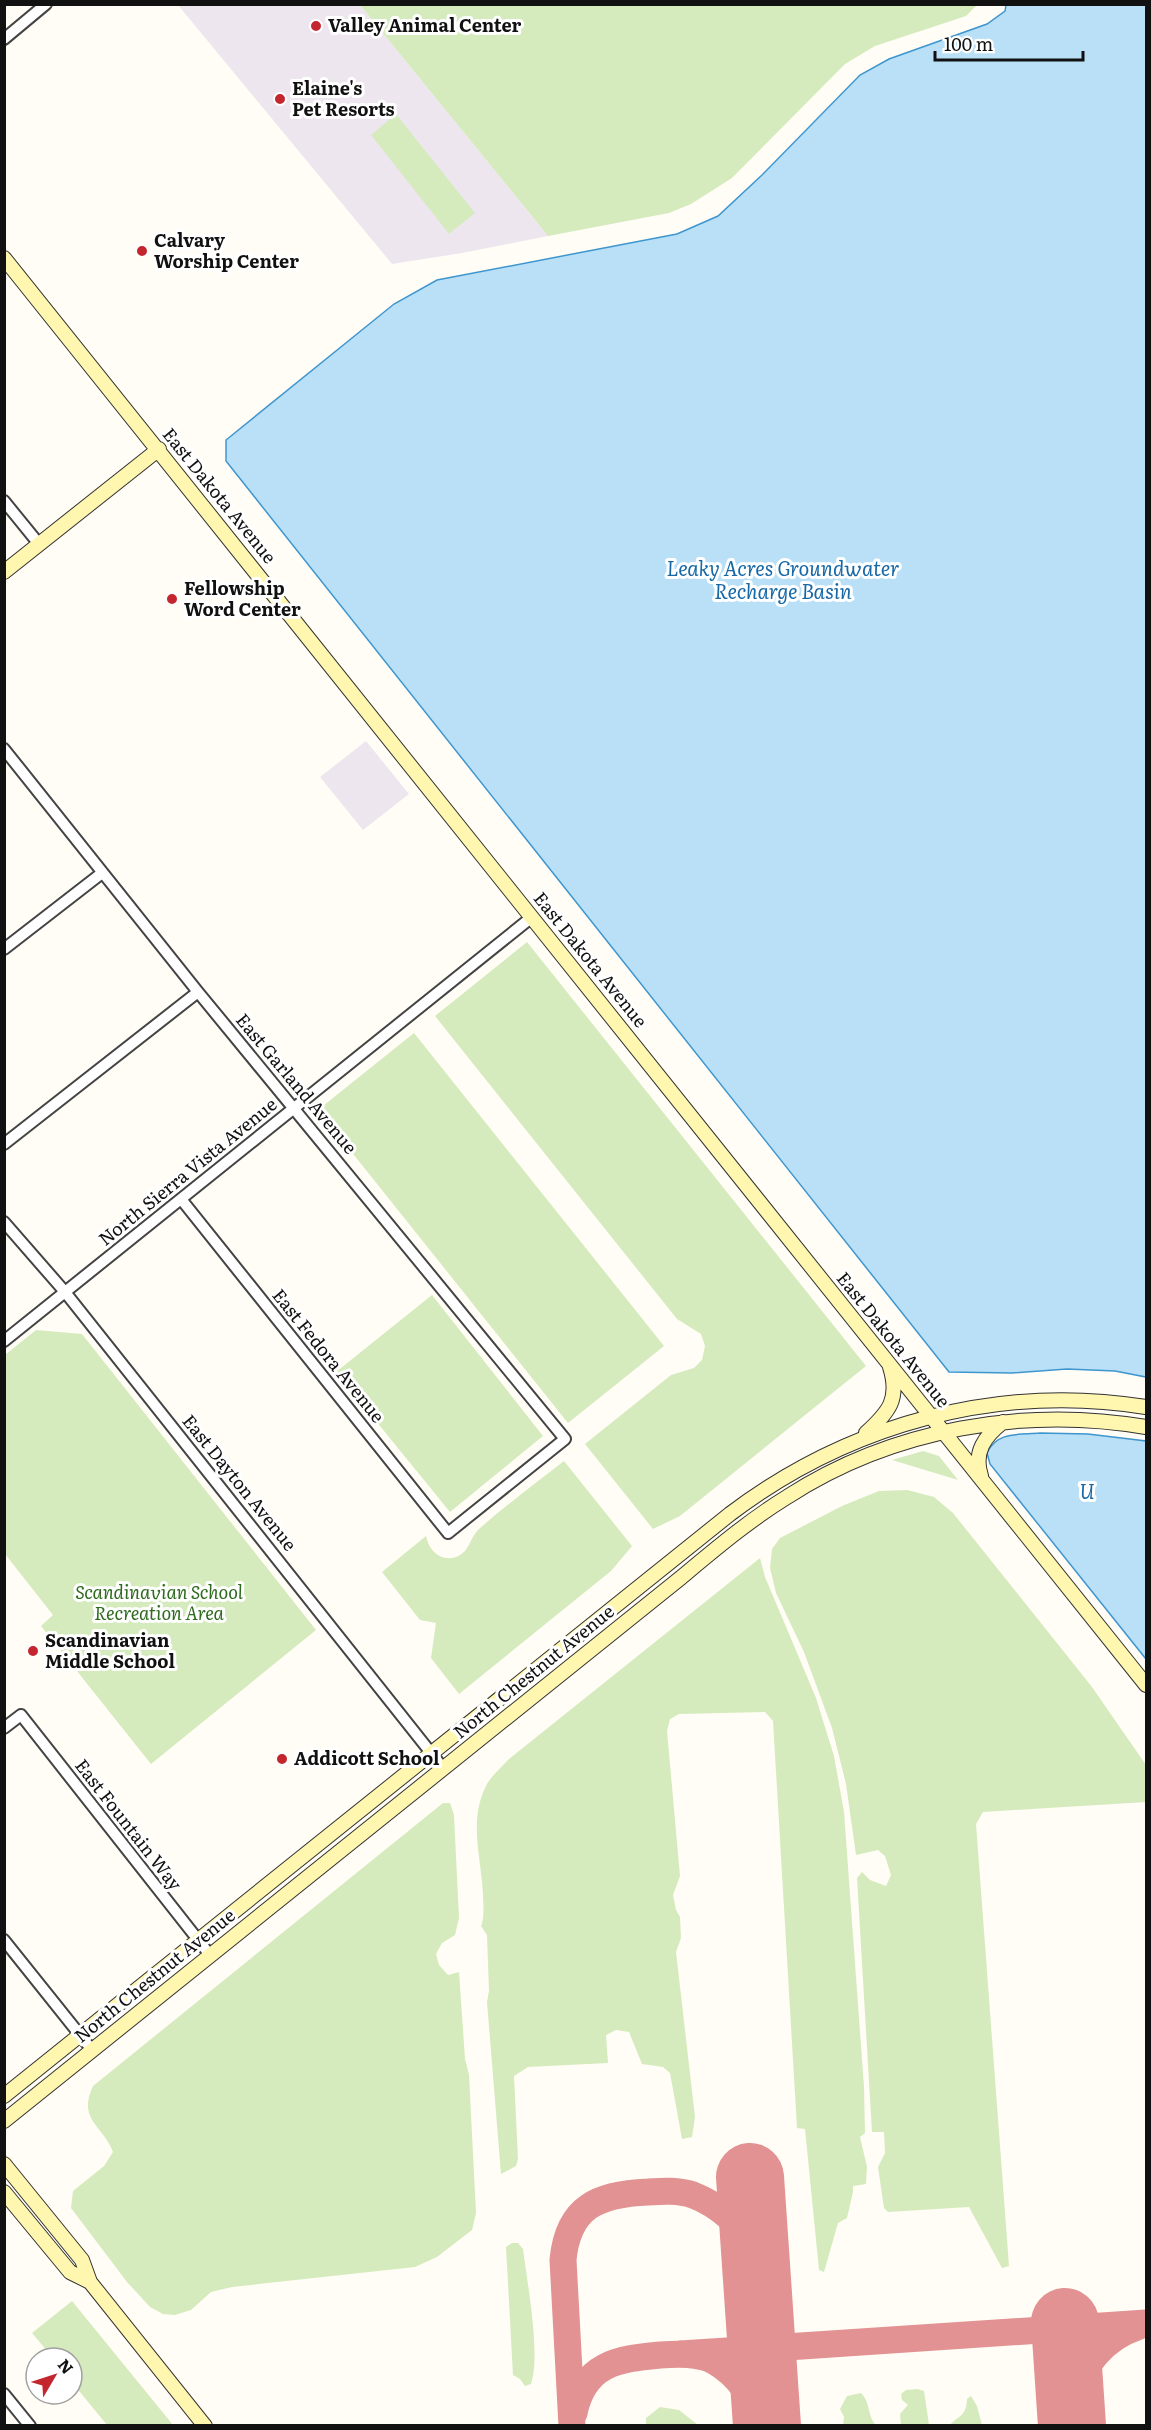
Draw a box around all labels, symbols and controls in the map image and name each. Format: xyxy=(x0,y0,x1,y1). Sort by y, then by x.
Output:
place label: Valley Animal Center xyxy=(328,11,521,38)
marker: Valley Animal Center xyxy=(309,19,323,33)
scale bar xyxy=(935,24,1084,62)
text: 100 m xyxy=(944,30,993,57)
place label: Elaine's Pet Resorts xyxy=(292,74,395,122)
marker: Elaine's Pet Resorts xyxy=(273,92,287,106)
place label: Calvary Worship Center xyxy=(154,226,299,274)
marker: Calvary Worship Center xyxy=(135,244,149,258)
street label: East Dakota Avenue xyxy=(157,421,284,569)
water label: Leaky Acres Groundwater Recharge Basin xyxy=(666,552,900,605)
place label: Fellowship Word Center xyxy=(184,574,301,622)
marker: Fellowship Word Center xyxy=(165,592,179,606)
street label: East Dakota Avenue xyxy=(528,885,655,1033)
street label: East Garland Avenue xyxy=(230,1007,364,1159)
street label: North Sierra Vista Avenue xyxy=(92,1090,282,1251)
street label: East Dakota Avenue xyxy=(831,1265,958,1413)
street label: East Fedora Avenue xyxy=(267,1282,392,1428)
street label: East Dayton Avenue xyxy=(177,1408,304,1556)
water label: U xyxy=(1080,1475,1095,1505)
park label: Scandinavian School Recreation Area xyxy=(75,1578,244,1626)
street label: North Chestnut Avenue xyxy=(447,1597,619,1744)
place label: Scandinavian Middle School xyxy=(45,1626,175,1674)
marker: Scandinavian Middle School xyxy=(26,1644,40,1658)
place label: Addicott School xyxy=(294,1744,440,1771)
marker: Addicott School xyxy=(275,1752,289,1766)
street label: East Fountain Way xyxy=(69,1753,190,1896)
street label: North Chestnut Avenue xyxy=(68,1901,240,2048)
north arrow xyxy=(24,2346,84,2406)
text: N xyxy=(53,2353,80,2379)

